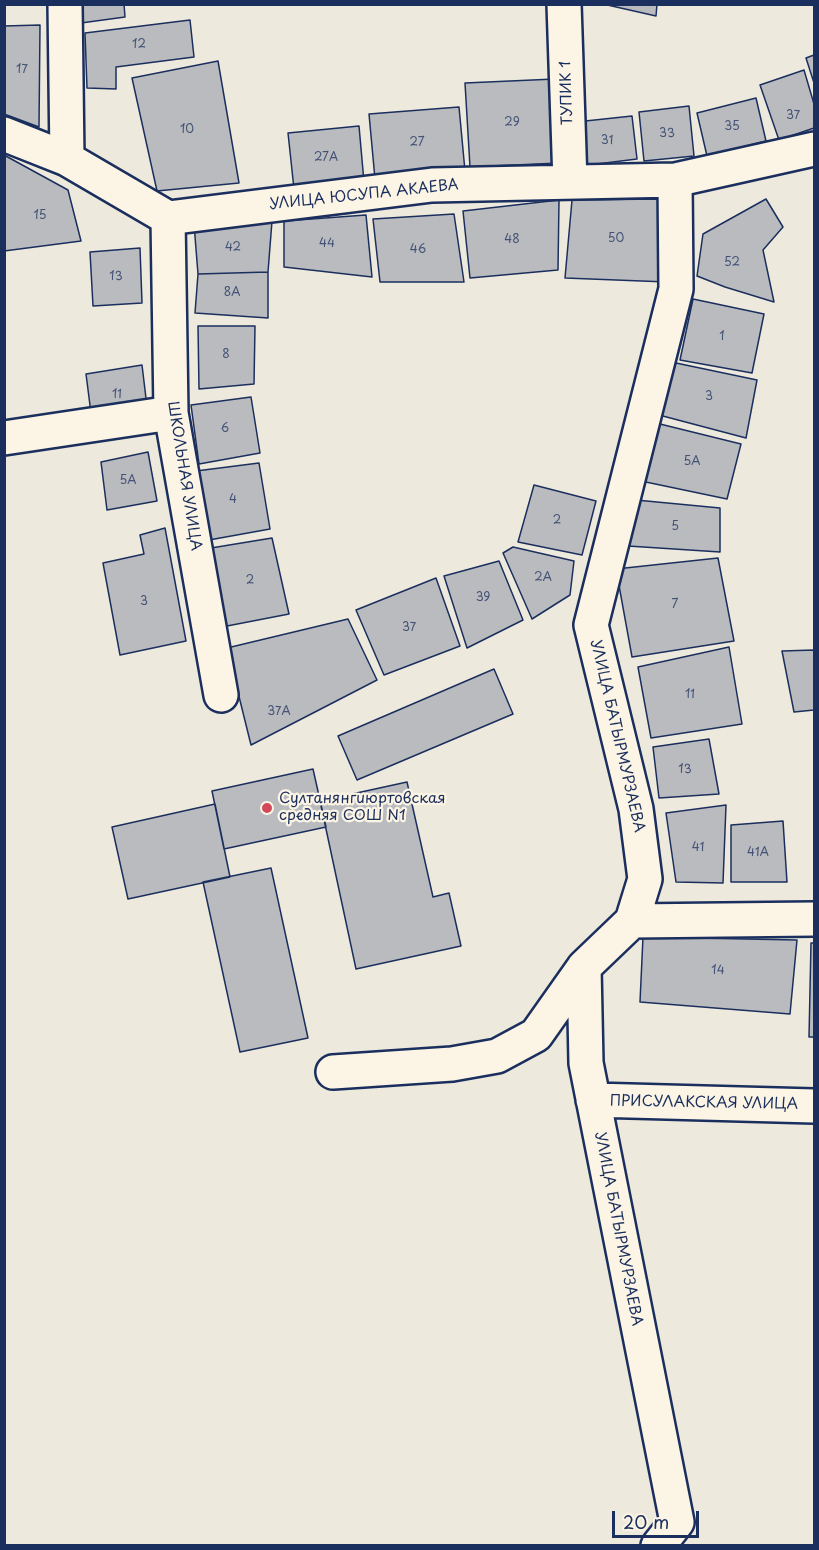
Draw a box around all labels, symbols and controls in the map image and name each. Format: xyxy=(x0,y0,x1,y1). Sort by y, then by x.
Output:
house number: 12 xyxy=(132,38,146,52)
street label: ТУПИК 1 xyxy=(557,61,577,125)
house number: 17 xyxy=(16,63,28,77)
house number: 37 xyxy=(786,109,800,123)
house number: 29 xyxy=(504,116,520,130)
house number: 35 xyxy=(724,120,740,134)
house number: 10 xyxy=(180,123,194,137)
house number: 33 xyxy=(659,127,675,141)
house number: 31 xyxy=(601,134,613,148)
house number: 27 xyxy=(410,136,424,150)
house number: 27А xyxy=(314,151,338,165)
street label: УЛИЦА ЮСУПА АКАЕВА xyxy=(269,176,459,214)
house number: 15 xyxy=(33,209,47,223)
house number: 50 xyxy=(608,232,624,246)
house number: 48 xyxy=(504,233,520,247)
house number: 44 xyxy=(319,237,335,251)
house number: 42 xyxy=(225,241,241,255)
house number: 46 xyxy=(410,243,426,257)
house number: 52 xyxy=(724,256,740,270)
house number: 13 xyxy=(109,270,123,284)
house number: 8А xyxy=(224,286,240,300)
house number: 1 xyxy=(719,330,725,344)
house number: 8 xyxy=(222,348,230,362)
house number: 11 xyxy=(112,388,122,402)
house number: 3 xyxy=(705,390,713,404)
street label: ШКОЛЬНАЯ УЛИЦА xyxy=(163,400,205,552)
house number: 6 xyxy=(221,422,229,436)
house number: 5А xyxy=(684,455,700,469)
house number: 5А xyxy=(120,474,136,488)
house number: 4 xyxy=(229,493,237,507)
house number: 2 xyxy=(553,514,561,528)
house number: 5 xyxy=(671,520,679,534)
house number: 2А xyxy=(534,571,552,585)
house number: 2 xyxy=(246,574,254,588)
house number: 39 xyxy=(476,591,490,605)
house number: 3 xyxy=(140,595,148,609)
house number: 7 xyxy=(672,598,678,612)
house number: 37 xyxy=(402,621,416,635)
street label: УЛИЦА БАТЫРМУРЗАЕВА xyxy=(586,638,648,834)
house number: 11 xyxy=(685,688,695,702)
house number: 37А xyxy=(267,705,291,719)
house number: 13 xyxy=(678,763,692,777)
place label: Султанянгиюртовская средняя СОШ N1 xyxy=(279,790,445,825)
marker: Султанянгиюртовская средняя СОШ N1 xyxy=(260,801,274,815)
house number: 41 xyxy=(692,841,704,855)
house number: 41А xyxy=(747,846,769,860)
house number: 14 xyxy=(711,964,725,978)
street label: ПРИСУЛАКСКАЯ УЛИЦА xyxy=(610,1092,798,1114)
street label: УЛИЦА БАТЫРМУРЗАЕВА xyxy=(590,1131,646,1327)
scale bar xyxy=(615,1499,702,1537)
text: 20 m xyxy=(623,1508,669,1535)

